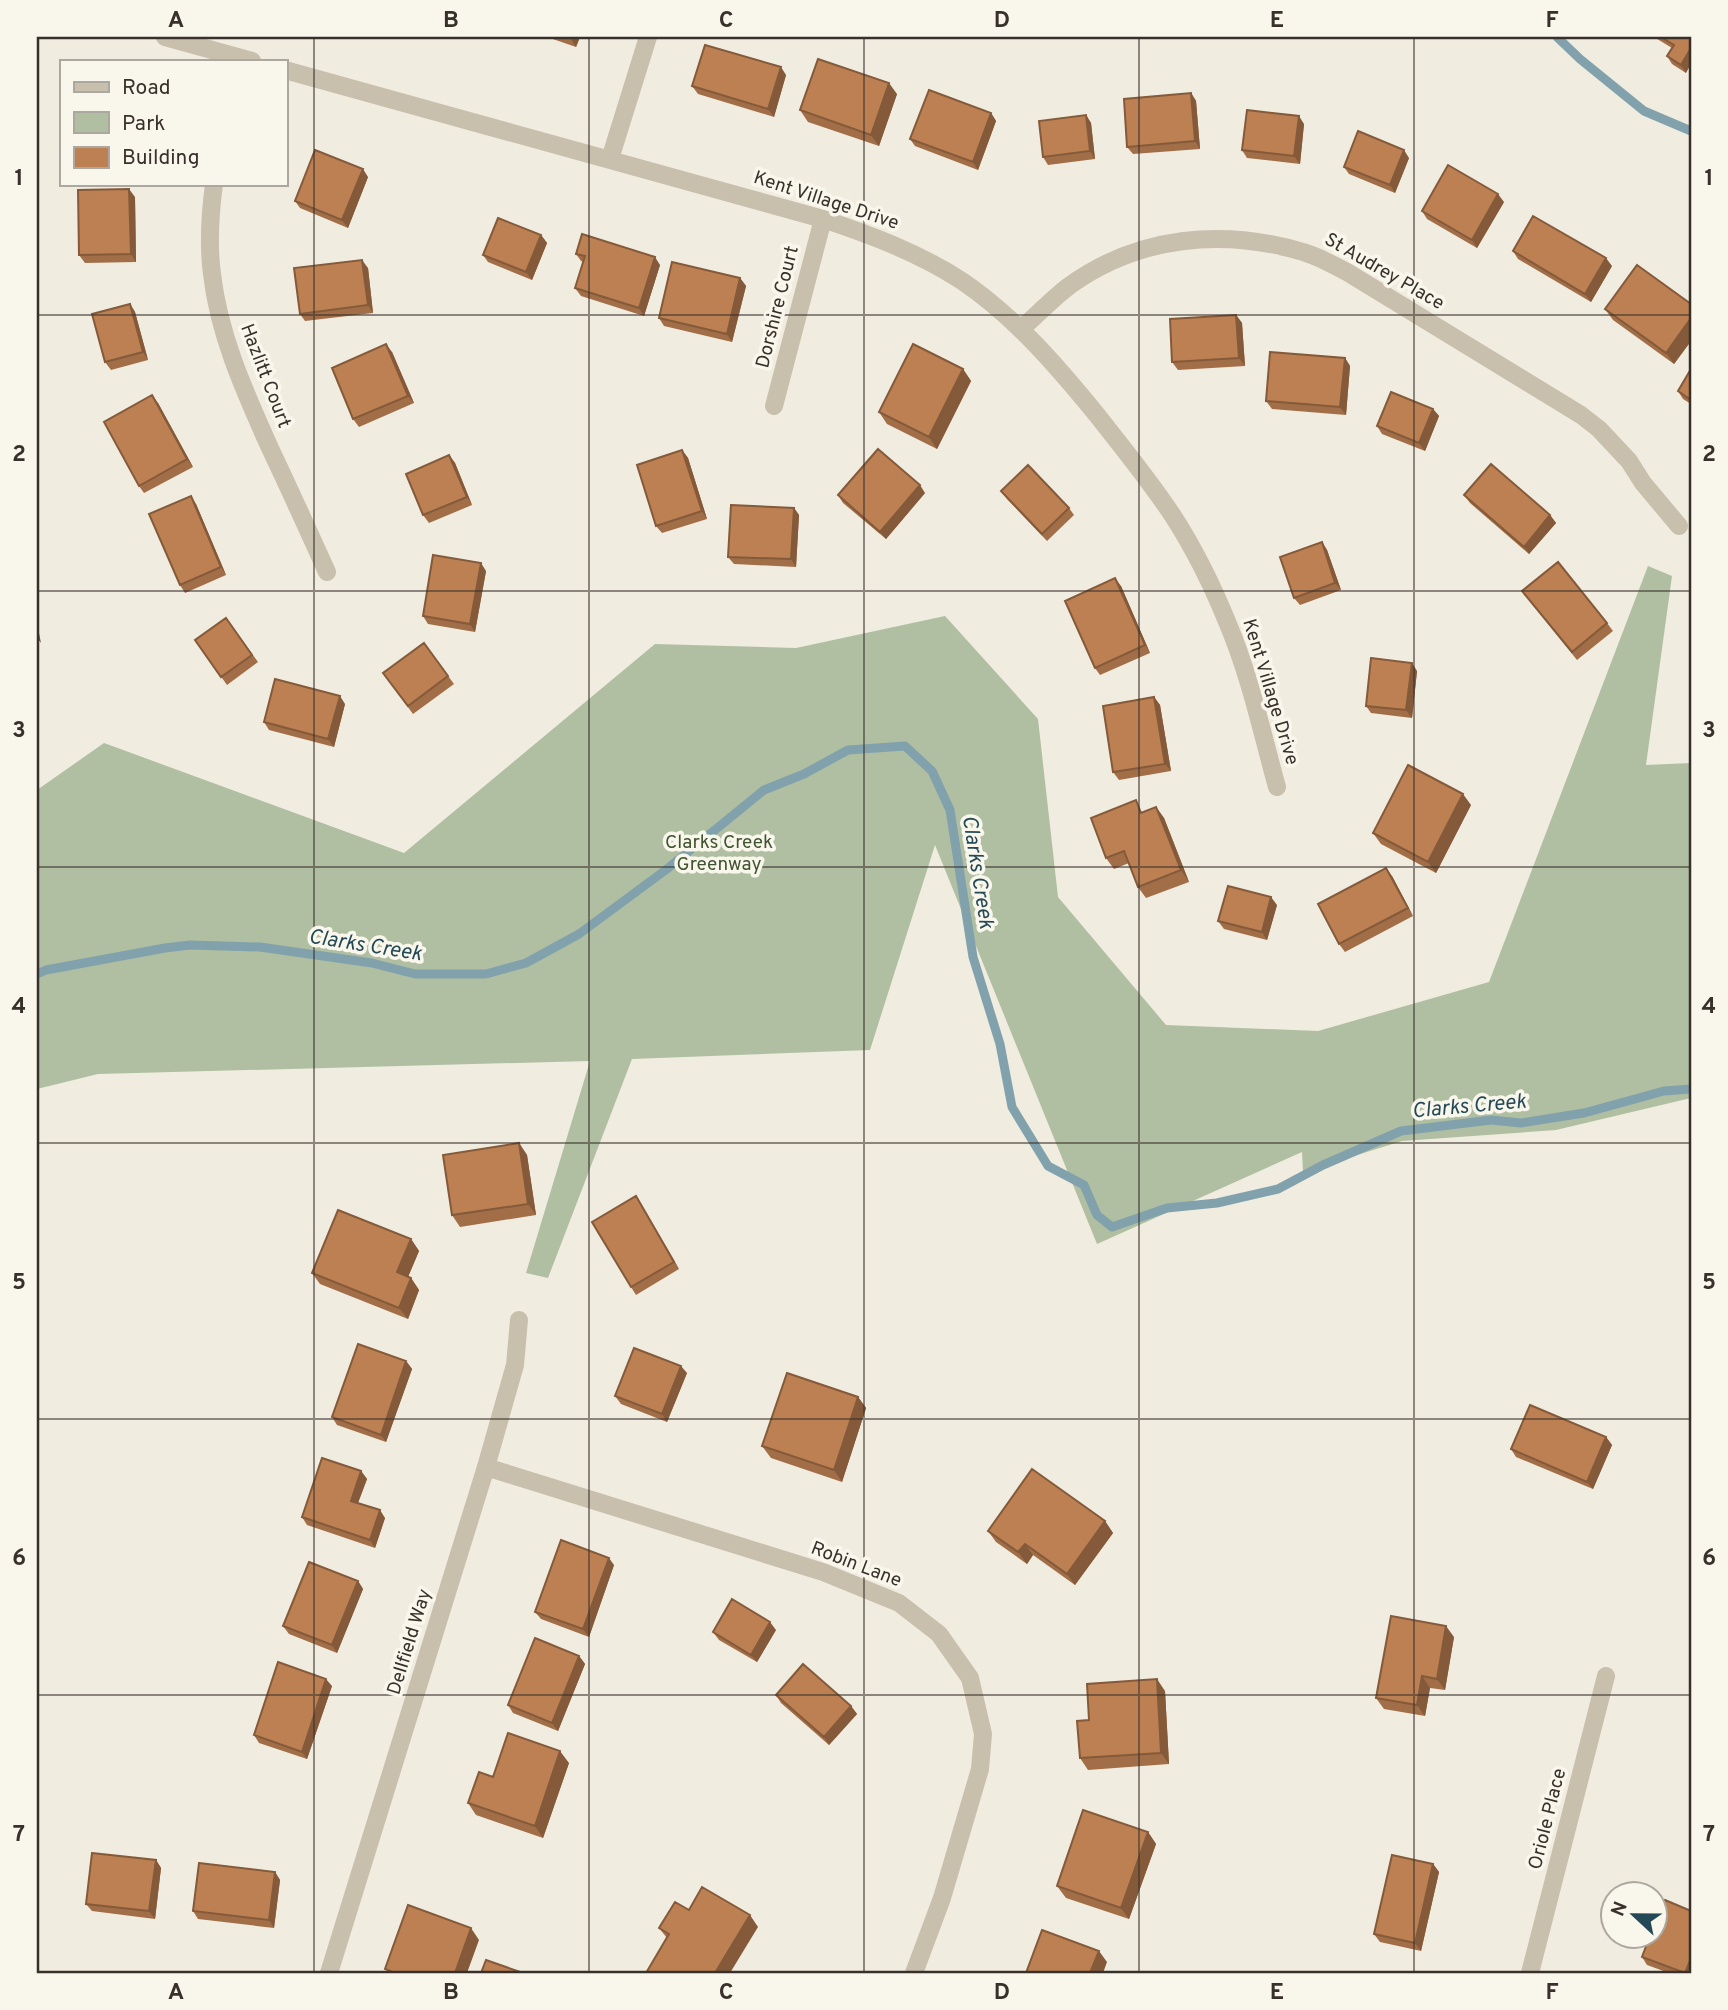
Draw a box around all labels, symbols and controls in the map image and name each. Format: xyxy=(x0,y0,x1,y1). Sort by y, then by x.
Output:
text: A xyxy=(168,7,184,36)
text: B xyxy=(443,7,459,36)
text: C xyxy=(719,7,733,36)
text: D xyxy=(994,7,1010,36)
text: E xyxy=(1270,7,1284,36)
text: F xyxy=(1545,7,1559,36)
legend xyxy=(60,60,287,186)
text: Road xyxy=(122,75,171,102)
text: Park xyxy=(122,111,165,138)
text: Building xyxy=(122,145,200,172)
text: 1 xyxy=(14,165,24,194)
text: 1 xyxy=(1704,165,1714,194)
street label: Kent Village Drive xyxy=(750,166,902,236)
street label: St Audrey Place xyxy=(1320,228,1448,316)
street label: Dorshire Court xyxy=(751,243,805,371)
street label: Hazlitt Court xyxy=(234,321,296,431)
text: 2 xyxy=(12,441,26,470)
text: 2 xyxy=(1702,441,1716,470)
street label: Kent Village Drive xyxy=(1236,616,1304,768)
text: 3 xyxy=(12,717,26,746)
text: 3 xyxy=(1702,717,1716,746)
water label: Clarks Creek xyxy=(955,813,999,931)
park label: Clarks Creek Greenway xyxy=(665,831,773,877)
water label: Clarks Creek xyxy=(306,924,424,968)
text: 4 xyxy=(12,993,26,1022)
text: 4 xyxy=(1702,993,1716,1022)
water label: Clarks Creek xyxy=(1411,1089,1528,1125)
text: 5 xyxy=(12,1269,26,1298)
text: 5 xyxy=(1702,1269,1716,1298)
street label: Robin Lane xyxy=(807,1537,905,1593)
text: 6 xyxy=(12,1545,26,1574)
text: 6 xyxy=(1702,1545,1716,1574)
street label: Dellfield Way xyxy=(383,1586,437,1698)
street label: Oriole Place xyxy=(1524,1766,1572,1872)
text: 7 xyxy=(13,1821,25,1850)
text: 7 xyxy=(1703,1821,1715,1850)
north arrow xyxy=(1598,1881,1668,1951)
text: N xyxy=(1606,1899,1634,1920)
text: A xyxy=(168,1979,184,2008)
text: B xyxy=(443,1979,459,2008)
text: C xyxy=(719,1979,733,2008)
text: D xyxy=(994,1979,1010,2008)
text: E xyxy=(1270,1979,1284,2008)
text: F xyxy=(1545,1979,1559,2008)

